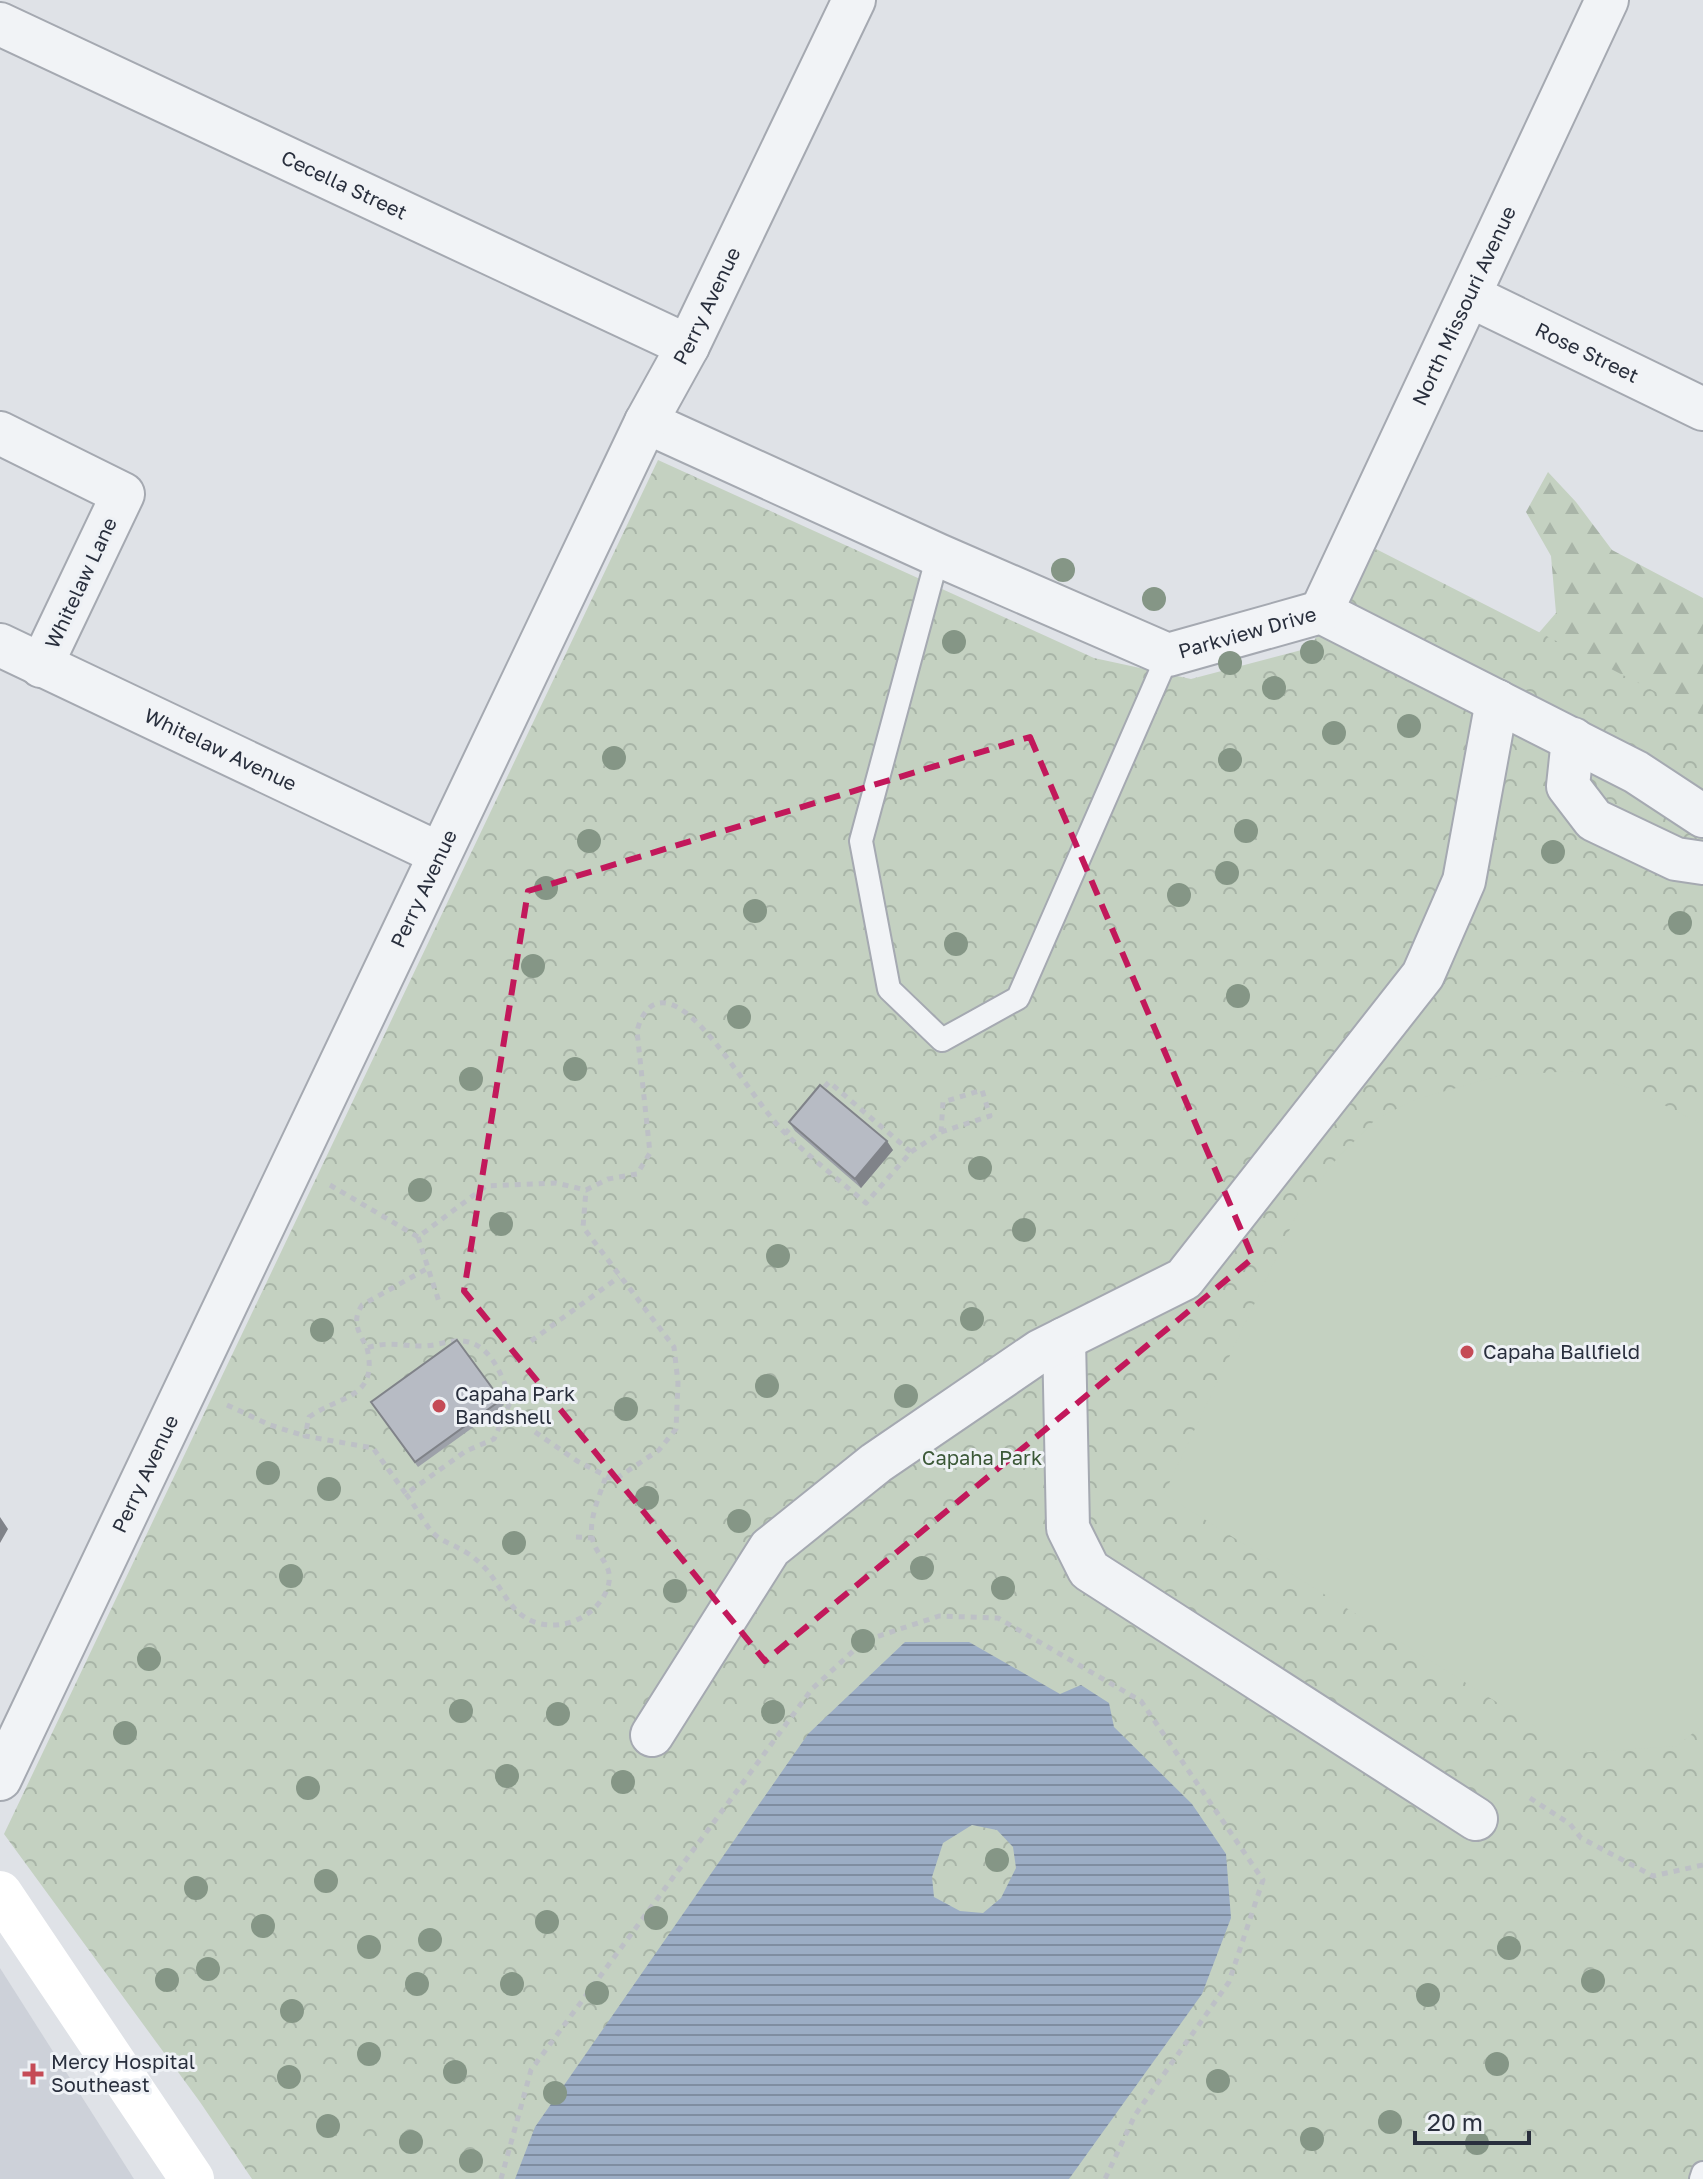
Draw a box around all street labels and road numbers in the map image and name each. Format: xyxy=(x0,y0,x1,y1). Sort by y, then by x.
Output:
street label: Cecella Street xyxy=(278,144,411,224)
street label: North Missouri Avenue xyxy=(1406,202,1520,409)
street label: Perry Avenue xyxy=(667,243,745,368)
street label: Rose Street xyxy=(1532,317,1643,387)
street label: Whitelaw Lane xyxy=(39,513,121,652)
street label: Parkview Drive xyxy=(1175,601,1319,663)
street label: Whitelaw Avenue xyxy=(141,702,301,795)
street label: Perry Avenue xyxy=(385,826,461,951)
street label: Perry Avenue xyxy=(106,1411,183,1536)

